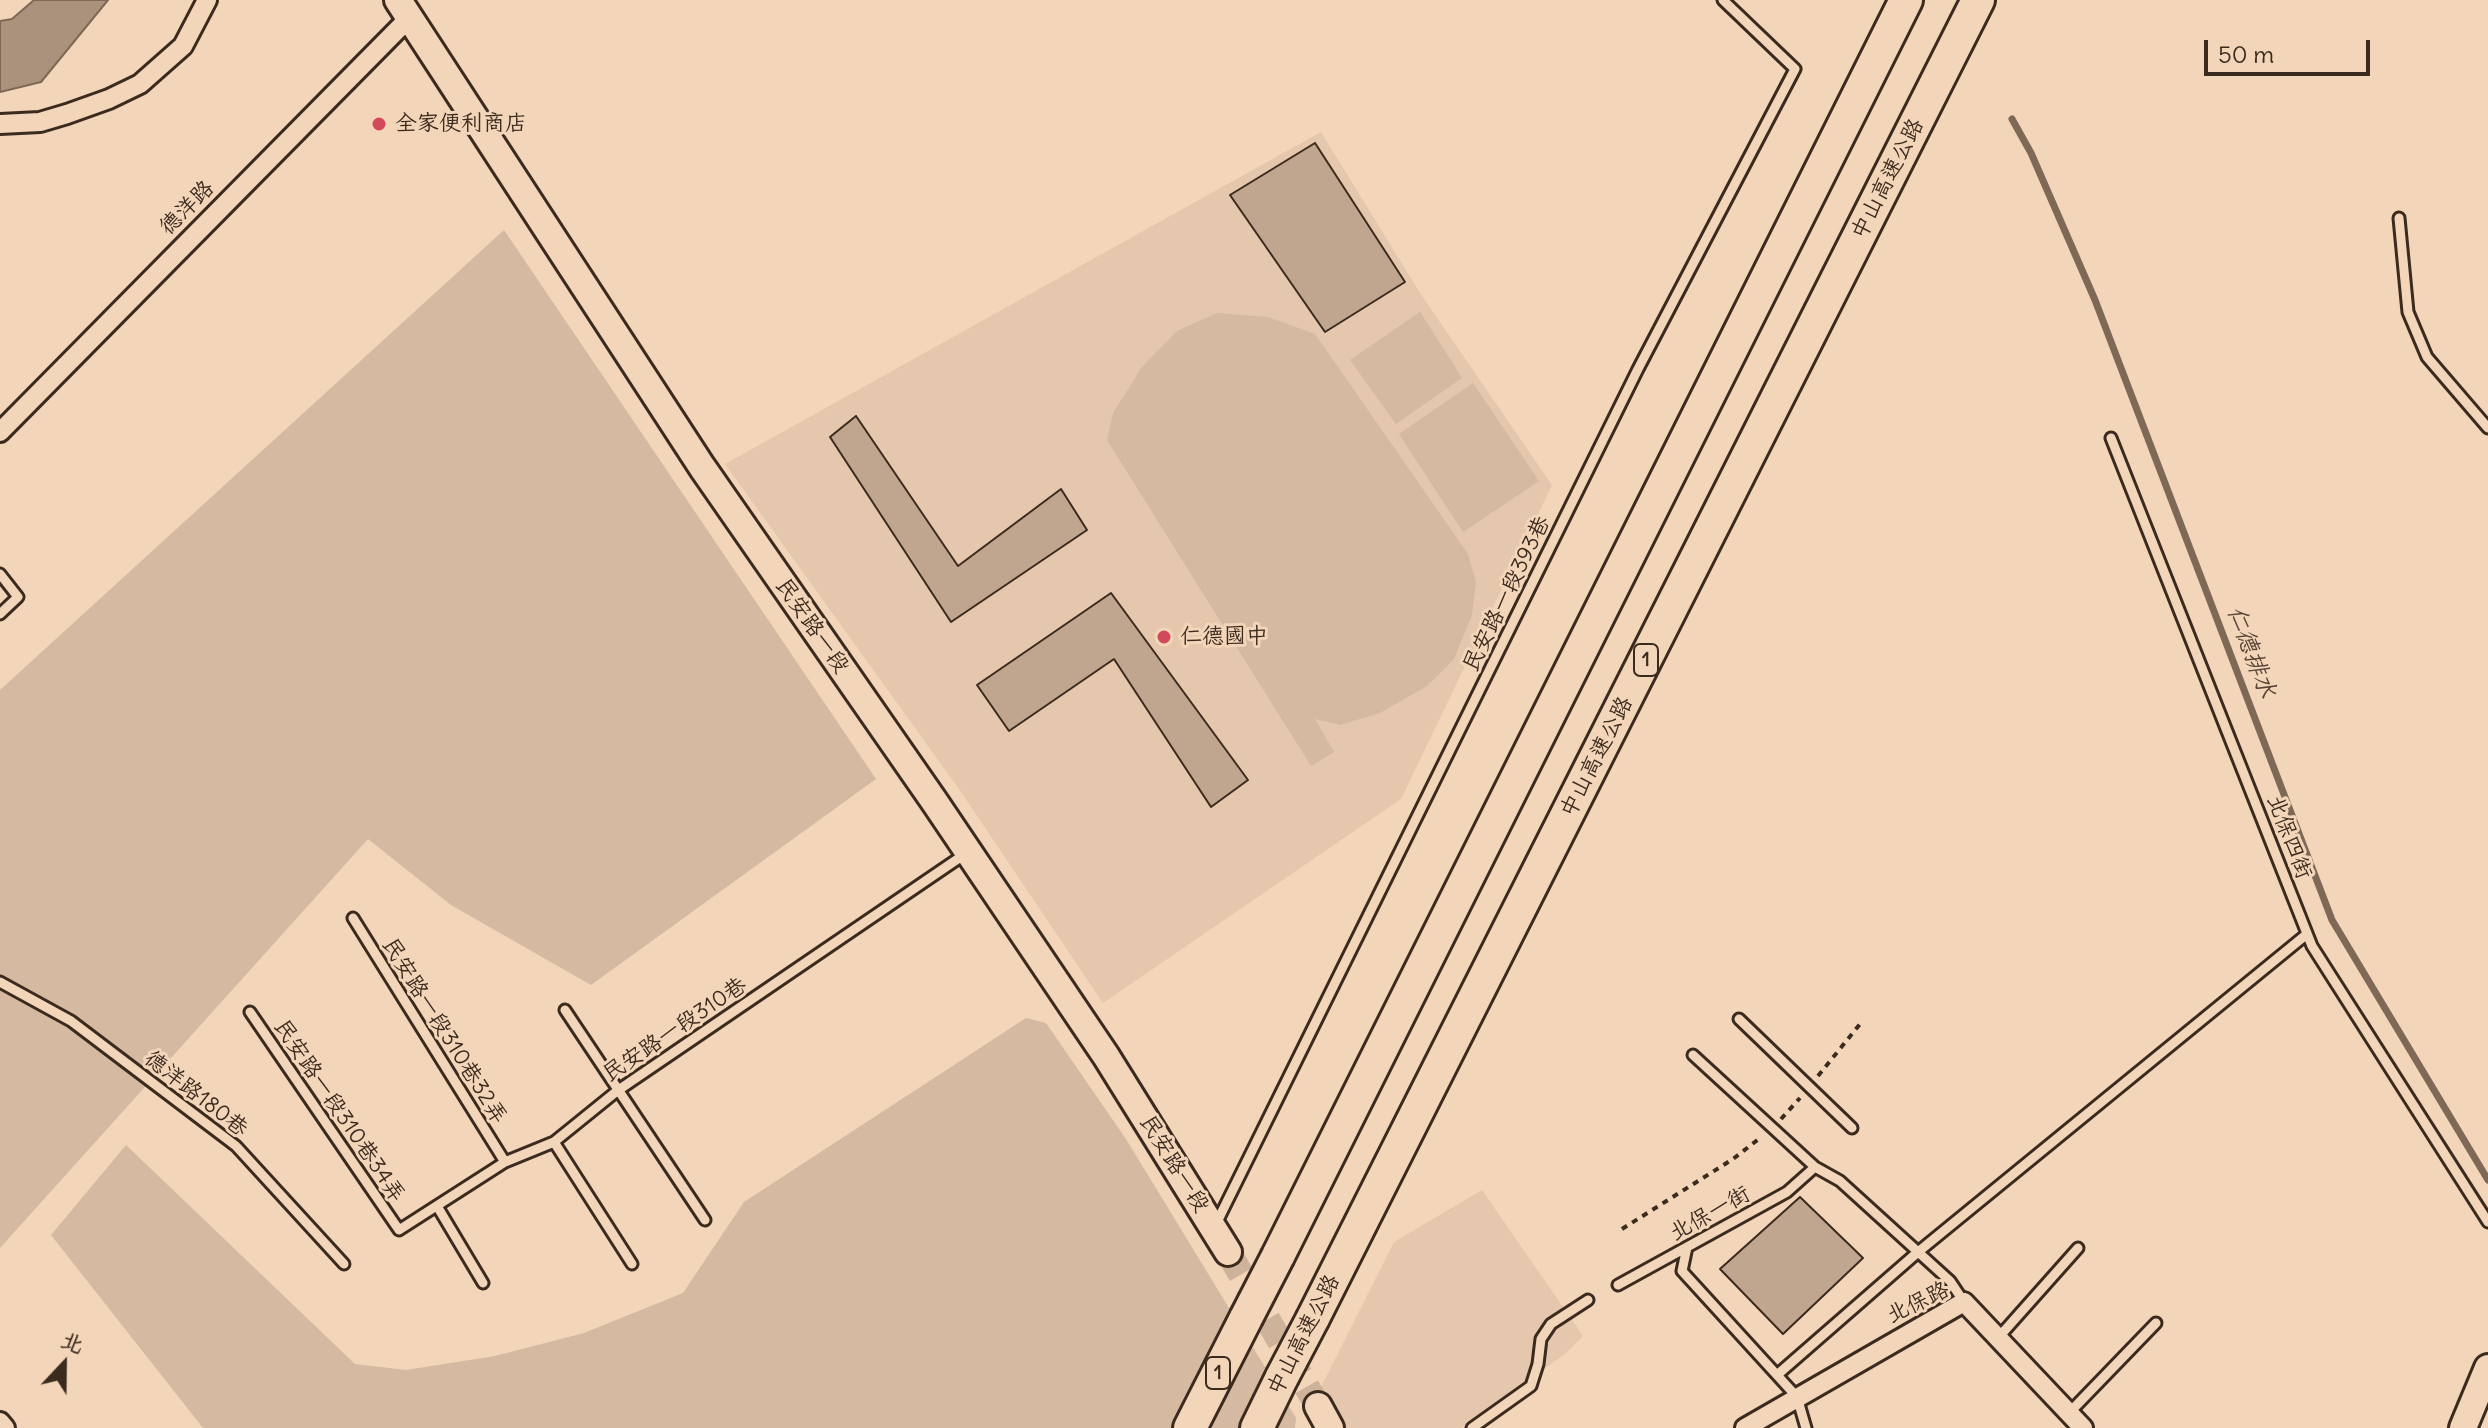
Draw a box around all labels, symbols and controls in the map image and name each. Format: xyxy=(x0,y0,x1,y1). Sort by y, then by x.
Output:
scale bar xyxy=(2208,24,2374,74)
text: 50 m xyxy=(2218,39,2274,69)
place label: 全家便利商店 xyxy=(395,111,527,137)
street label: 中山高速公路 xyxy=(1846,114,1930,244)
marker: 全家便利商店 xyxy=(370,115,388,133)
street label: 德洋路 xyxy=(154,175,220,241)
street label: 民安路一段393巷 xyxy=(1458,512,1556,676)
street label: 民安路一段 xyxy=(770,573,854,679)
water label: 仁德排水 xyxy=(2220,602,2282,702)
place label: 仁德國中 xyxy=(1180,624,1268,650)
marker: 仁德國中 xyxy=(1155,628,1173,646)
road number: 1 xyxy=(1634,644,1658,676)
street label: 中山高速公路 xyxy=(1555,692,1639,822)
street label: 北保四街 xyxy=(2261,791,2317,883)
street label: 民安路一段310巷32弄 xyxy=(376,933,512,1129)
street label: 民安路一段310巷 xyxy=(598,972,752,1088)
street label: 民安路一段310巷34弄 xyxy=(268,1015,410,1207)
street label: 德洋路180巷 xyxy=(139,1045,253,1143)
street label: 民安路一段 xyxy=(1134,1110,1214,1218)
street label: 北保一街 xyxy=(1665,1181,1755,1247)
street label: 中山高速公路 xyxy=(1262,1270,1346,1400)
street label: 北保路 xyxy=(1883,1277,1953,1329)
north arrow xyxy=(24,1324,104,1404)
text: 北 xyxy=(58,1325,88,1359)
road number: 1 xyxy=(1206,1357,1230,1389)

